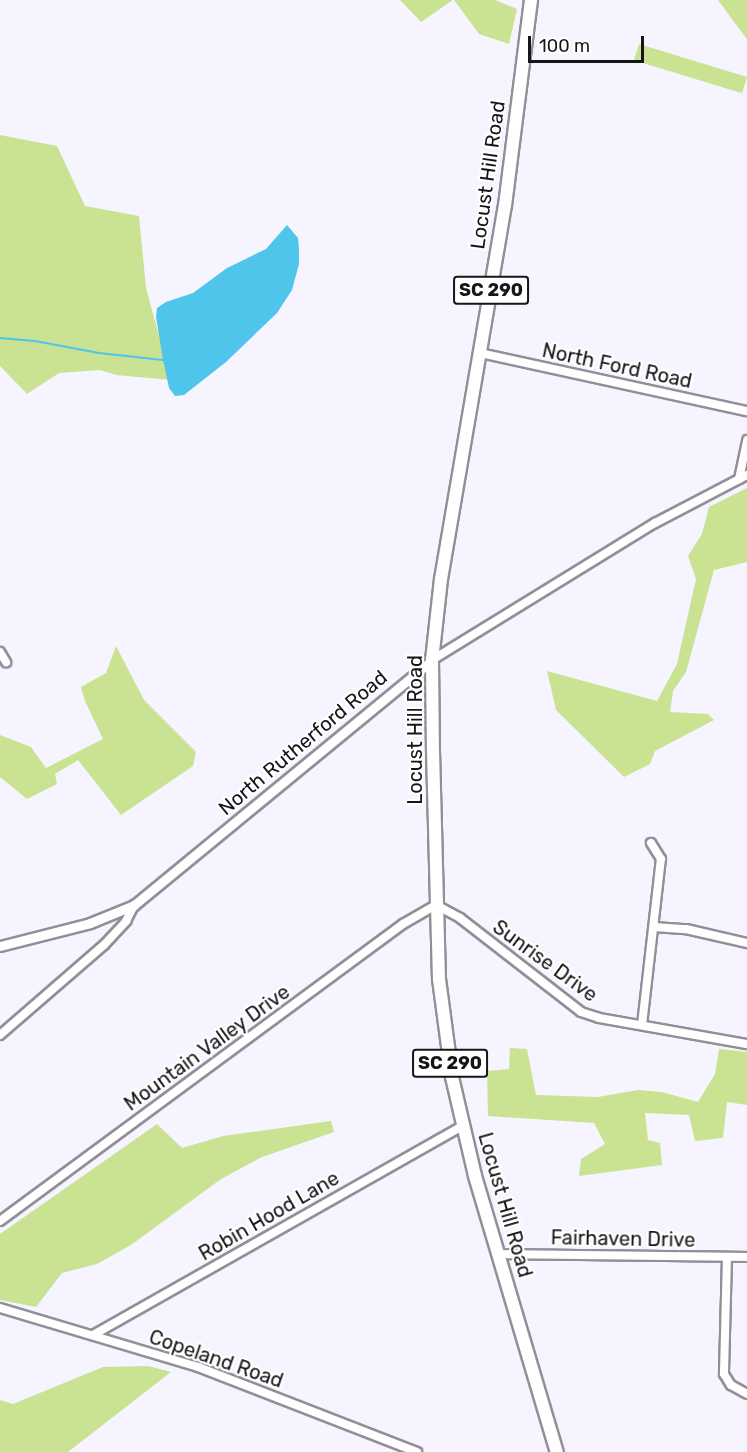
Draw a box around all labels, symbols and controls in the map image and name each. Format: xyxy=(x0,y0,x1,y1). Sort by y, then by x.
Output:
scale bar xyxy=(531,24,646,62)
text: 100 m xyxy=(539,35,590,57)
street label: Locust Hill Road xyxy=(466,99,510,251)
road number: SC 290 xyxy=(452,275,530,305)
street label: North Ford Road xyxy=(540,338,694,394)
street label: Locust Hill Road xyxy=(403,655,427,805)
street label: North Rutherford Road xyxy=(214,666,392,820)
street label: Sunrise Drive xyxy=(488,915,602,1007)
street label: Mountain Valley Drive xyxy=(119,980,295,1116)
road number: SC 290 xyxy=(411,1048,489,1078)
street label: Locust Hill Road xyxy=(473,1130,537,1280)
street label: Robin Hood Lane xyxy=(195,1166,343,1266)
street label: Fairhaven Drive xyxy=(550,1226,696,1252)
street label: Copeland Road xyxy=(146,1325,286,1393)

